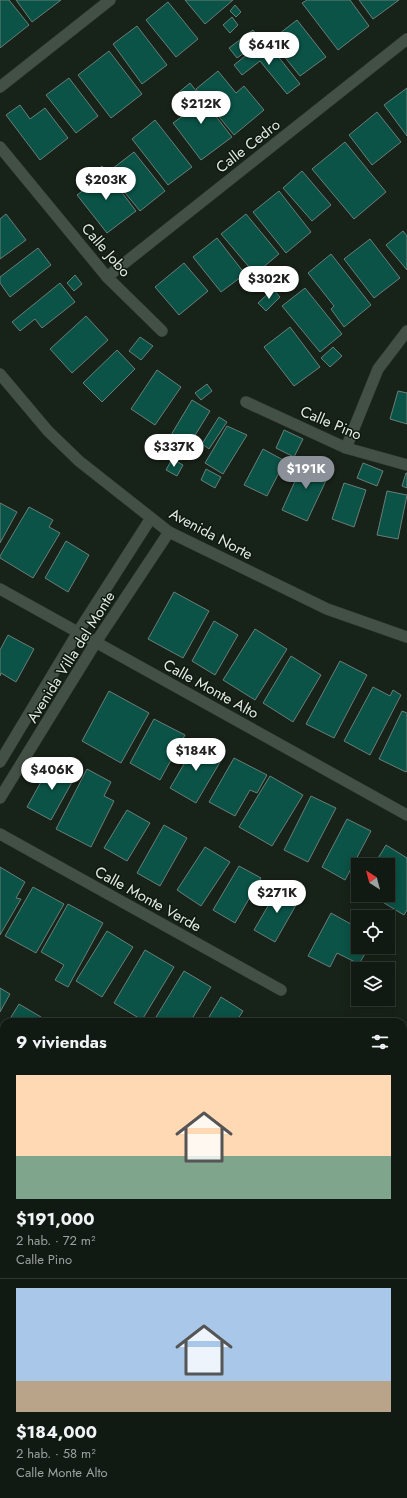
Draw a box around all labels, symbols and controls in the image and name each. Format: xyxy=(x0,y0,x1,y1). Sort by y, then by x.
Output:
pin: $641K xyxy=(241,32,297,66)
text: $641K xyxy=(248,35,290,54)
pin: $212K xyxy=(173,91,229,125)
text: $212K xyxy=(181,94,221,113)
street label: Calle Cedro xyxy=(211,114,285,178)
pin: $203K xyxy=(78,167,134,201)
text: $203K xyxy=(85,170,127,189)
street label: Calle Jobo xyxy=(76,218,136,282)
pin: $302K xyxy=(241,266,297,300)
text: $302K xyxy=(248,269,290,288)
street label: Calle Pino xyxy=(297,400,365,446)
pin: $337K xyxy=(146,434,202,468)
text: $337K xyxy=(154,437,194,456)
pin: $191K xyxy=(278,456,334,490)
text: $191K xyxy=(286,459,326,478)
street label: Avenida Norte xyxy=(165,503,257,565)
street label: Avenida Villa del Monte xyxy=(22,587,121,727)
street label: Calle Monte Alto xyxy=(159,654,263,724)
pin: $184K xyxy=(168,738,224,772)
text: $184K xyxy=(175,741,217,760)
pin: $406K xyxy=(24,757,80,791)
text: $406K xyxy=(30,760,74,779)
north arrow xyxy=(351,858,395,902)
map controls xyxy=(351,858,395,1006)
street label: Calle Monte Verde xyxy=(91,861,205,937)
pin: $271K xyxy=(249,880,305,914)
text: $271K xyxy=(257,883,297,902)
button: locate xyxy=(351,910,395,954)
button: layers xyxy=(351,962,395,1006)
text: 9 viviendas xyxy=(16,1030,107,1054)
icon: filters xyxy=(369,1031,391,1053)
icon: home xyxy=(168,1101,240,1173)
text: $191,000 xyxy=(16,1207,95,1231)
text: 2 hab. · 72 m² xyxy=(16,1231,96,1250)
text: Calle Pino xyxy=(16,1250,72,1269)
icon: home xyxy=(168,1314,240,1386)
text: $184,000 xyxy=(16,1420,97,1444)
text: 2 hab. · 58 m² xyxy=(16,1444,96,1463)
text: Calle Monte Alto xyxy=(16,1463,108,1482)

